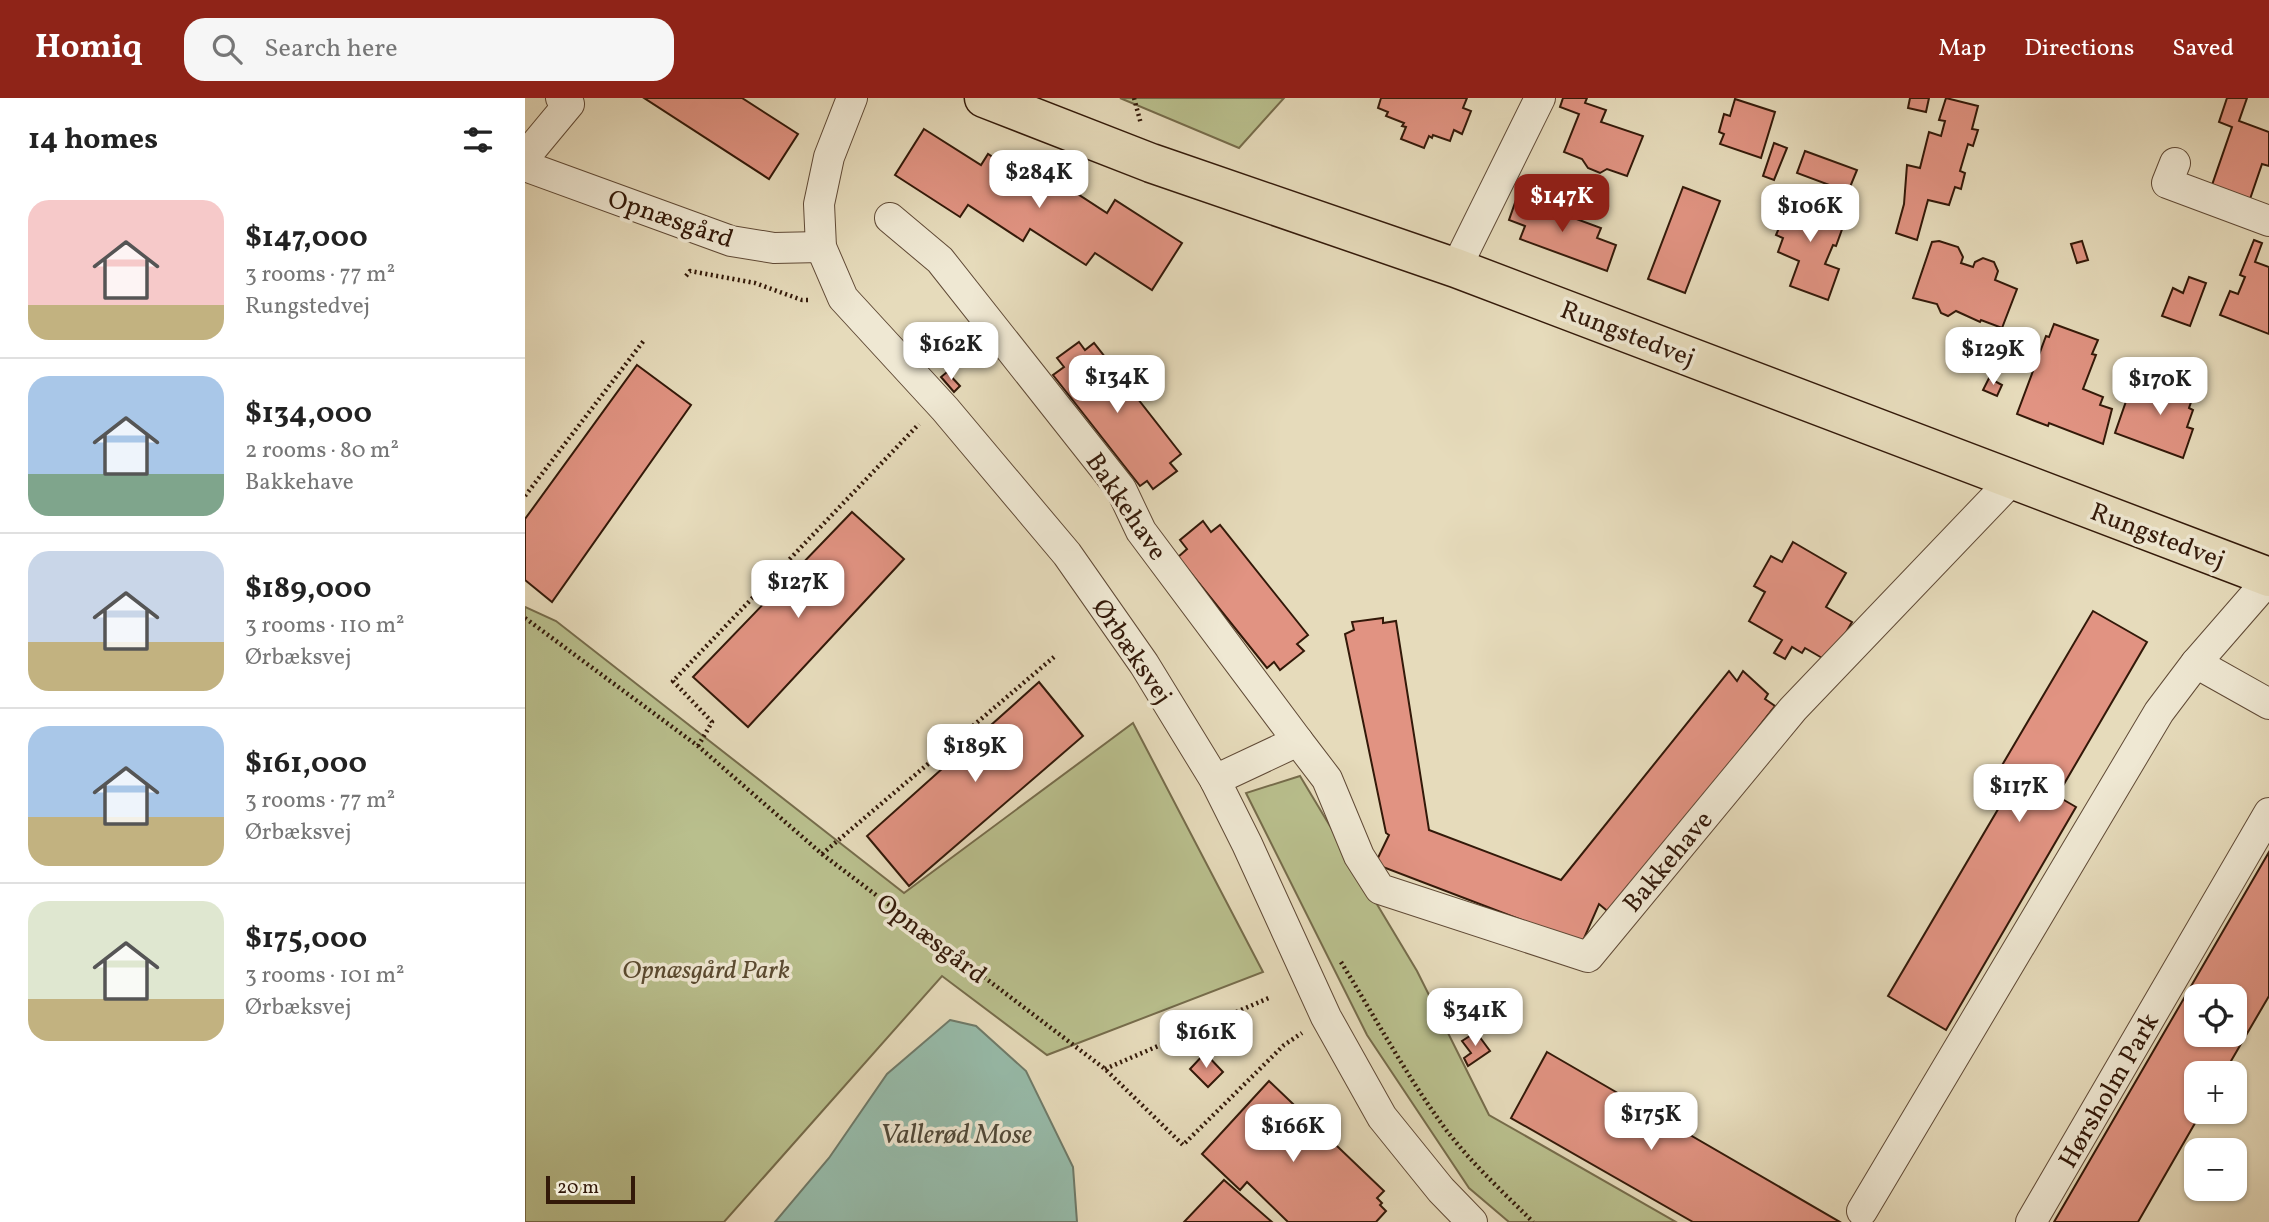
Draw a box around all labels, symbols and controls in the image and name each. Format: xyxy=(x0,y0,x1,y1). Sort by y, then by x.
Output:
search box xyxy=(184,18,674,81)
text: Homiq xyxy=(35,26,142,72)
icon: search xyxy=(208,30,246,68)
text: Search here xyxy=(264,31,397,67)
text: Map xyxy=(1938,32,1986,66)
text: Directions xyxy=(2024,32,2134,66)
text: Saved xyxy=(2172,32,2234,66)
text: 14 homes xyxy=(28,119,158,161)
icon: filters xyxy=(459,121,497,159)
pin: $284K xyxy=(990,150,1088,210)
text: $284K xyxy=(1005,157,1073,189)
pin: $147K xyxy=(1513,174,1611,234)
text: $147K xyxy=(1530,181,1594,213)
street label: Opnæsgård xyxy=(603,182,738,258)
pin: $106K xyxy=(1761,184,1859,244)
text: $106K xyxy=(1777,191,1843,223)
text: $147,000 xyxy=(245,217,368,259)
icon: home xyxy=(84,228,168,312)
text: 3 rooms · 77 m² xyxy=(245,259,395,291)
text: Rungstedvej xyxy=(245,291,370,323)
street label: Rungstedvej xyxy=(1555,293,1700,377)
pin: $162K xyxy=(902,322,1000,382)
pin: $129K xyxy=(1944,328,2042,387)
text: $162K xyxy=(919,329,983,361)
text: $129K xyxy=(1961,334,2025,366)
pin: $134K xyxy=(1068,356,1166,415)
pin: $170K xyxy=(2111,358,2209,417)
text: $134K xyxy=(1085,362,1149,394)
text: $170K xyxy=(2128,364,2192,396)
text: $134,000 xyxy=(245,393,372,435)
icon: home xyxy=(84,404,168,488)
text: 2 rooms · 80 m² xyxy=(245,435,399,467)
street label: Bakkehave xyxy=(1076,446,1175,568)
text: Bakkehave xyxy=(245,467,354,499)
street label: Rungstedvej xyxy=(2085,495,2230,579)
pin: $127K xyxy=(749,560,847,620)
text: $127K xyxy=(767,567,829,599)
text: $189,000 xyxy=(245,568,371,610)
icon: home xyxy=(84,579,168,663)
street label: Ørbæksvej xyxy=(1083,592,1180,712)
text: 3 rooms · 110 m² xyxy=(245,610,405,642)
text: Ørbæksvej xyxy=(245,642,351,674)
pin: $189K xyxy=(926,724,1024,784)
text: $189K xyxy=(943,731,1007,763)
text: $161,000 xyxy=(245,743,367,785)
icon: home xyxy=(84,754,168,838)
pin: $117K xyxy=(1970,764,2068,824)
text: $117K xyxy=(1990,771,2048,803)
text: 3 rooms · 77 m² xyxy=(245,785,395,817)
street label: Bakkehave xyxy=(1615,804,1722,921)
text: Ørbæksvej xyxy=(245,817,351,849)
street label: Opnæsgård xyxy=(868,886,994,993)
text: $175,000 xyxy=(245,918,367,960)
icon: home xyxy=(84,929,168,1013)
park label: Opnæsgård Park xyxy=(622,953,790,989)
text: 3 rooms · 101 m² xyxy=(245,960,405,992)
map controls xyxy=(2184,984,2247,1201)
button: locate xyxy=(2184,984,2247,1047)
pin: $341K xyxy=(1426,988,1524,1048)
text: Ørbæksvej xyxy=(245,992,351,1024)
text: $341K xyxy=(1443,995,1507,1027)
street label: Hørsholm Park xyxy=(2051,1007,2169,1175)
pin: $161K xyxy=(1157,1010,1255,1070)
text: $161K xyxy=(1176,1017,1236,1049)
button: + xyxy=(2184,1061,2247,1124)
pin: $175K xyxy=(1602,1093,1700,1152)
text: $175K xyxy=(1621,1099,1681,1131)
pin: $166K xyxy=(1244,1104,1342,1164)
text: $166K xyxy=(1261,1111,1325,1143)
water label: Vallerød Mose xyxy=(880,1116,1032,1155)
button: − xyxy=(2184,1138,2247,1201)
scale bar xyxy=(546,1173,635,1205)
text: 20 m xyxy=(557,1175,599,1201)

